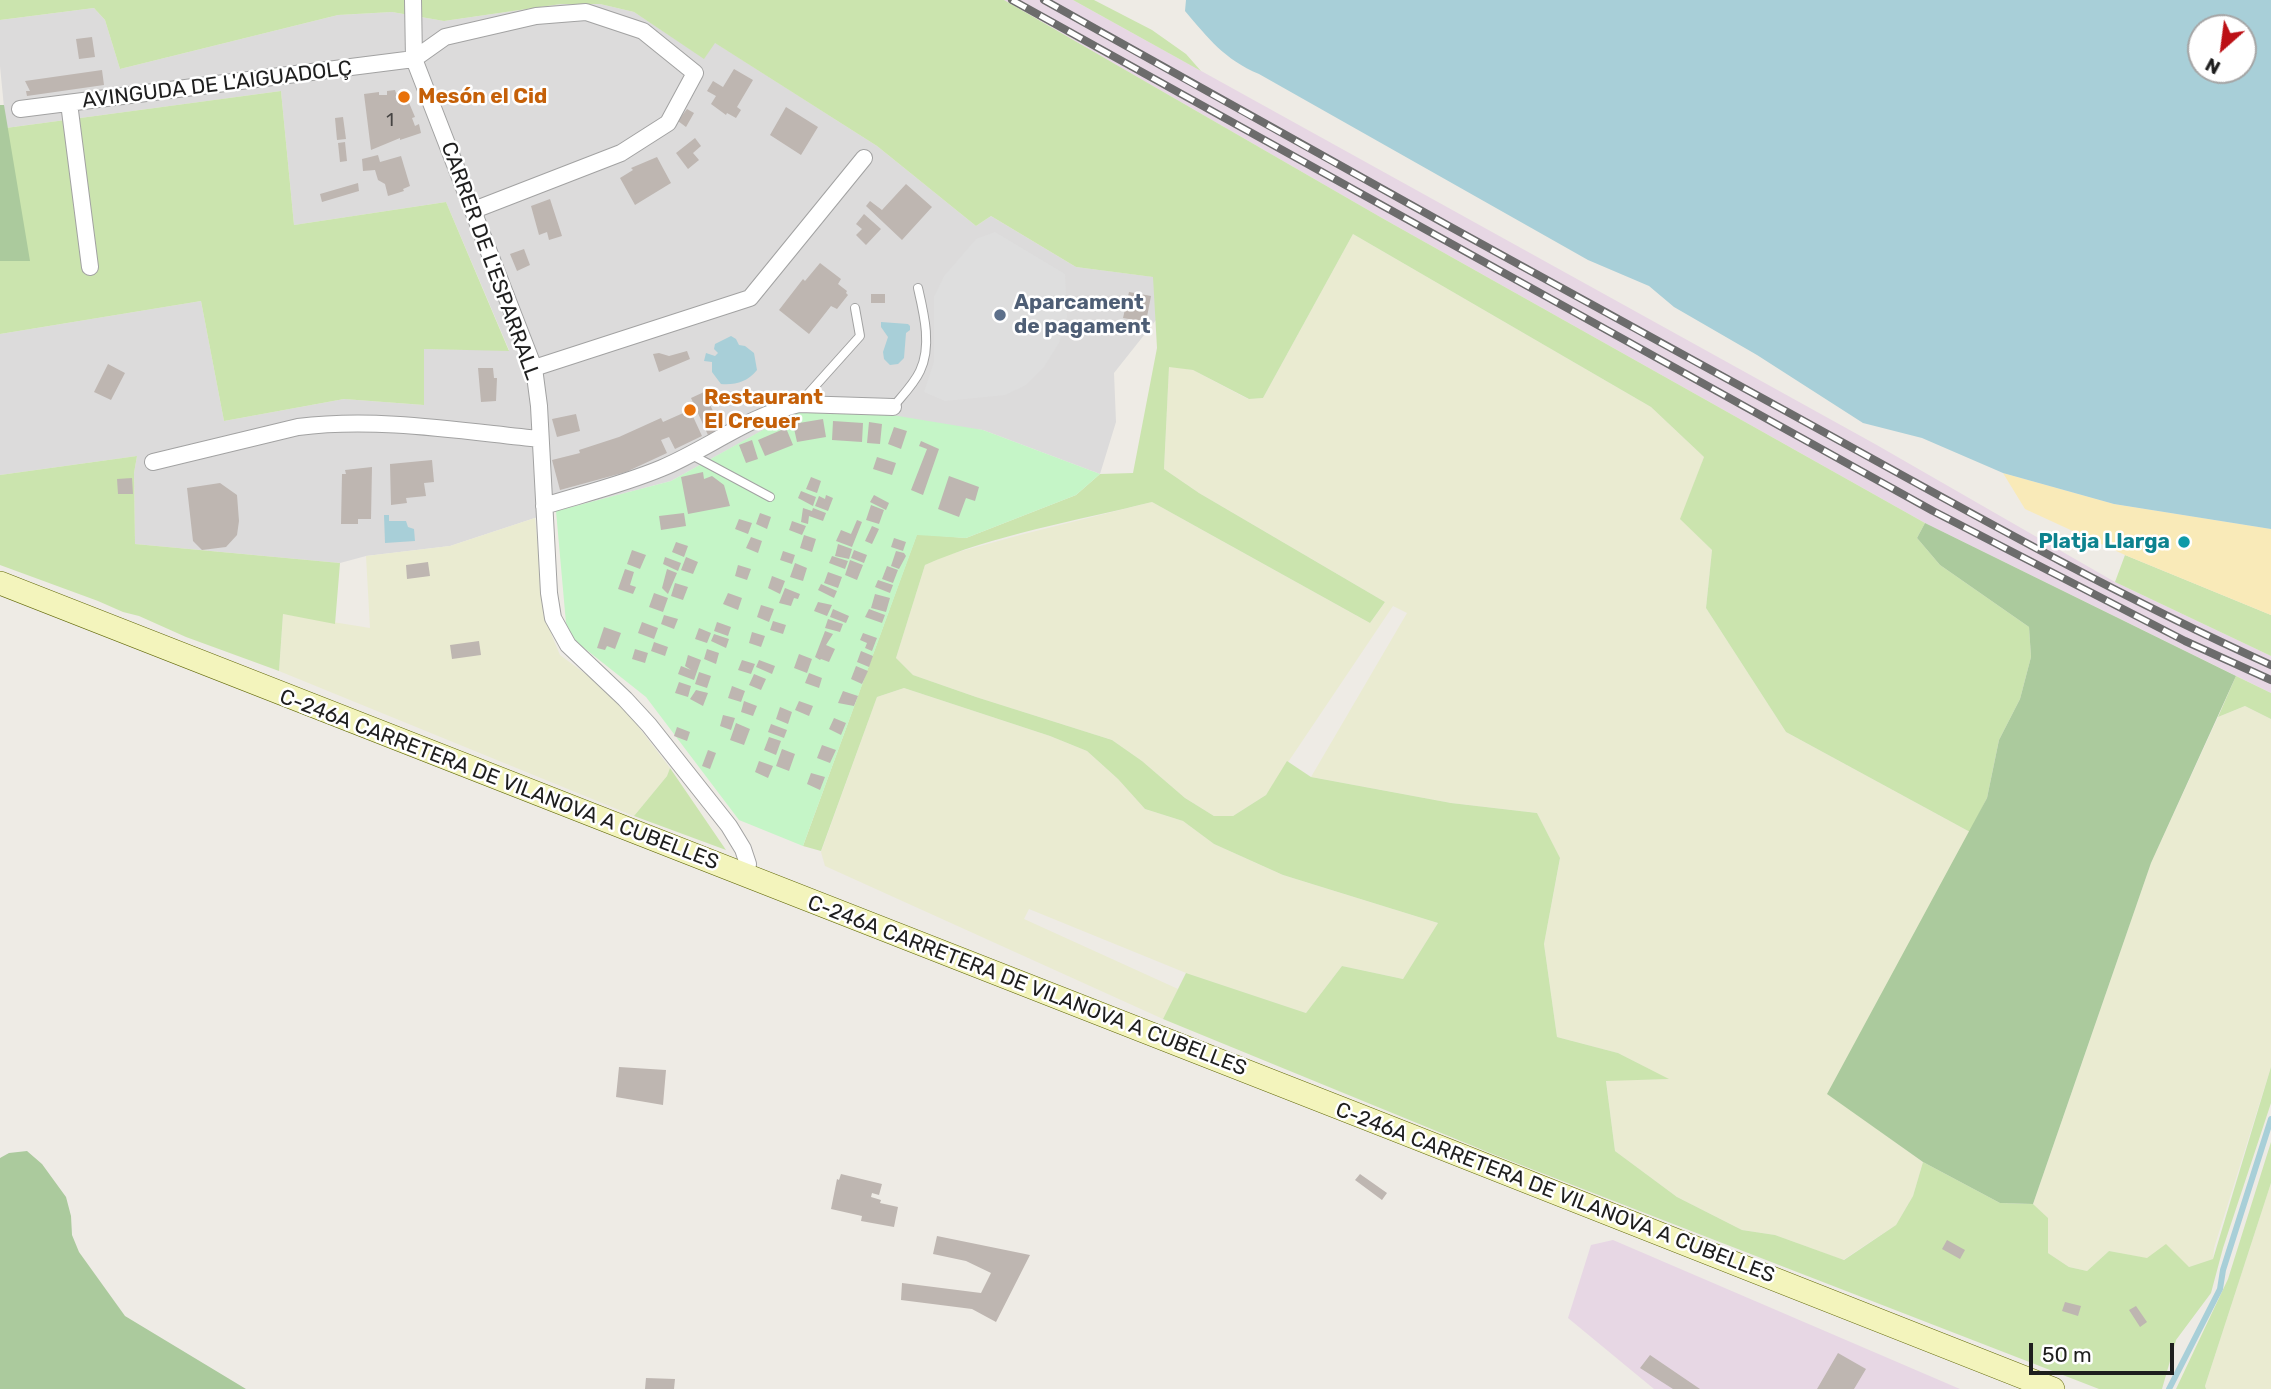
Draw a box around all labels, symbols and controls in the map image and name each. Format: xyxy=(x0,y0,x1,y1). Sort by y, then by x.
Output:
north arrow xyxy=(2187,14,2257,84)
text: N xyxy=(2201,53,2224,80)
street label: AVINGUDA DE L'AIGUADOLÇ xyxy=(81,56,353,114)
place label: Mesón el Cid xyxy=(418,84,547,110)
marker: Mesón el Cid xyxy=(396,89,412,105)
house number: 1 xyxy=(386,110,394,132)
street label: CARRER DE L'ESPARRALL xyxy=(435,139,545,383)
place label: Aparcament de pagament xyxy=(1014,290,1150,340)
marker: Aparcament de pagament xyxy=(992,307,1008,323)
place label: Restaurant El Creuer xyxy=(704,385,823,435)
marker: Restaurant El Creuer xyxy=(682,402,698,418)
place label: Platja Llarga xyxy=(2038,529,2170,555)
marker: Platja Llarga xyxy=(2176,534,2192,550)
street label: C-246A CARRETERA DE VILANOVA A CUBELLES xyxy=(276,684,722,876)
street label: C-246A CARRETERA DE VILANOVA A CUBELLES xyxy=(804,890,1250,1082)
street label: C-246A CARRETERA DE VILANOVA A CUBELLES xyxy=(1332,1097,1778,1289)
scale bar xyxy=(2033,1330,2178,1374)
text: 50 m xyxy=(2042,1342,2092,1367)

